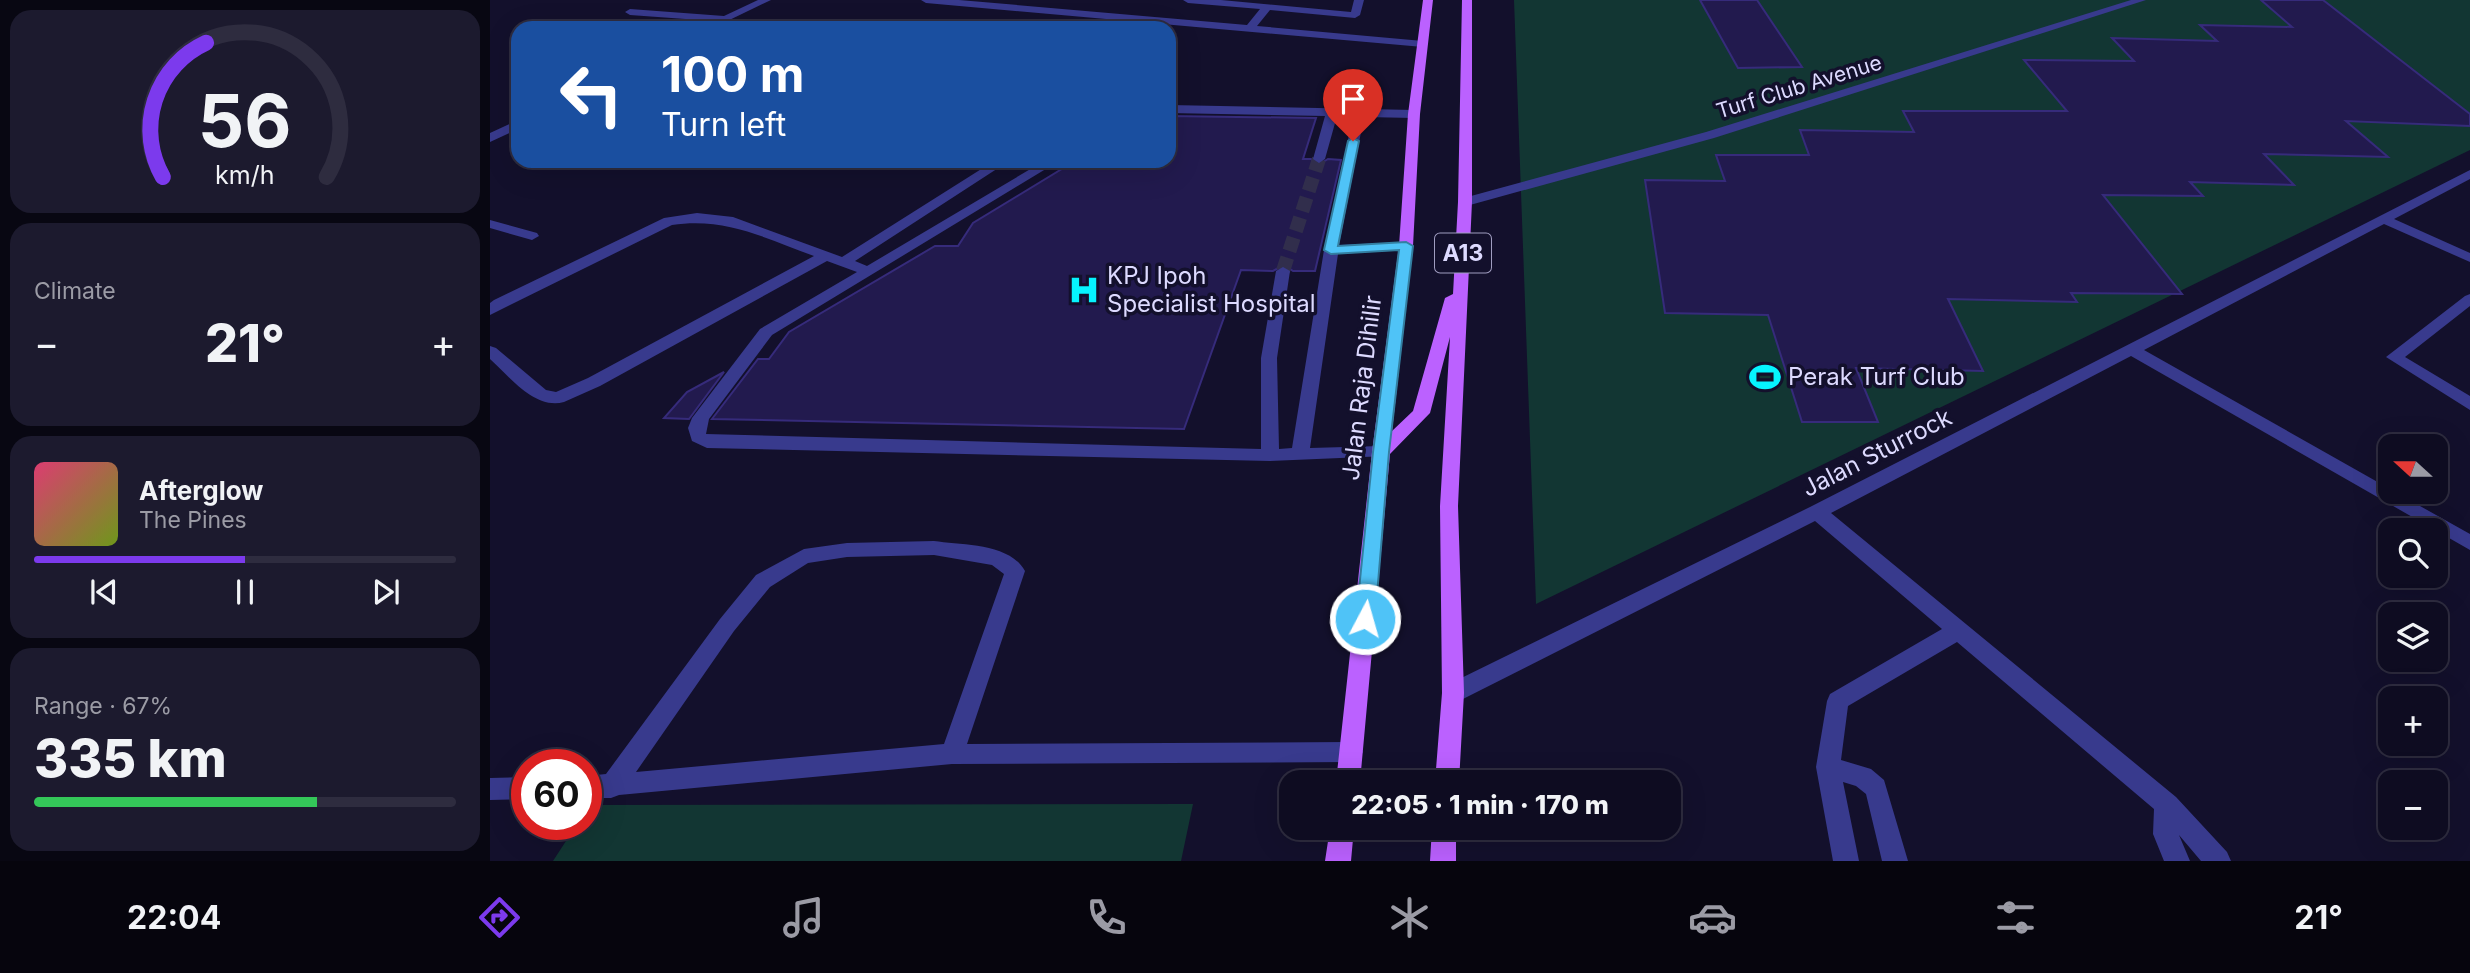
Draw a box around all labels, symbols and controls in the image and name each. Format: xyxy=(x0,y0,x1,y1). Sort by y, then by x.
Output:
text: 100 m xyxy=(661,45,805,104)
icon: left xyxy=(546,49,637,140)
street label: Turf Club Avenue xyxy=(1713,49,1885,124)
pin xyxy=(1323,69,1383,141)
text: 56 xyxy=(198,77,292,166)
icon: arrive xyxy=(1334,80,1372,118)
text: Turn left xyxy=(661,105,786,144)
text: km/h xyxy=(215,160,275,190)
road number: A13 xyxy=(1435,234,1491,272)
place label: KPJ Ipoh Specialist Hospital xyxy=(1107,261,1316,318)
hospital icon: KPJ Ipoh Specialist Hospital xyxy=(1067,273,1101,307)
text: Climate xyxy=(34,277,116,305)
street label: Jalan Raja Dihilir xyxy=(1336,294,1387,482)
text: 21° xyxy=(205,312,285,375)
text: − xyxy=(34,320,59,366)
text: + xyxy=(431,320,456,366)
sports icon: Perak Turf Club xyxy=(1748,360,1782,394)
place label: Perak Turf Club xyxy=(1788,362,1965,391)
street label: Jalan Sturrock xyxy=(1797,402,1956,503)
north arrow xyxy=(2378,434,2448,504)
map controls xyxy=(2378,434,2448,840)
text: Afterglow xyxy=(139,475,263,506)
text: The Pines xyxy=(139,506,247,534)
button: search xyxy=(2378,518,2448,588)
icon: previous xyxy=(85,573,123,611)
icon: pause xyxy=(226,573,264,611)
icon: next xyxy=(367,573,405,611)
position arrow xyxy=(1328,582,1402,656)
button: layers xyxy=(2378,602,2448,672)
button: + xyxy=(2378,686,2448,756)
text: Range · 67% xyxy=(34,692,172,720)
text: 335 km xyxy=(34,727,227,790)
speed limit sign: 60 xyxy=(511,749,602,840)
button: − xyxy=(2378,770,2448,840)
text: 22:05 · 1 min · 170 m xyxy=(1351,789,1609,820)
icon: directions xyxy=(475,893,524,942)
icon: music xyxy=(779,893,828,942)
icon: phone xyxy=(1082,893,1131,942)
icon: climate xyxy=(1385,893,1434,942)
icon: car xyxy=(1688,893,1737,942)
icon: filters xyxy=(1991,893,2040,942)
text: 22:04 xyxy=(127,898,221,937)
text: 21° xyxy=(2294,898,2343,937)

